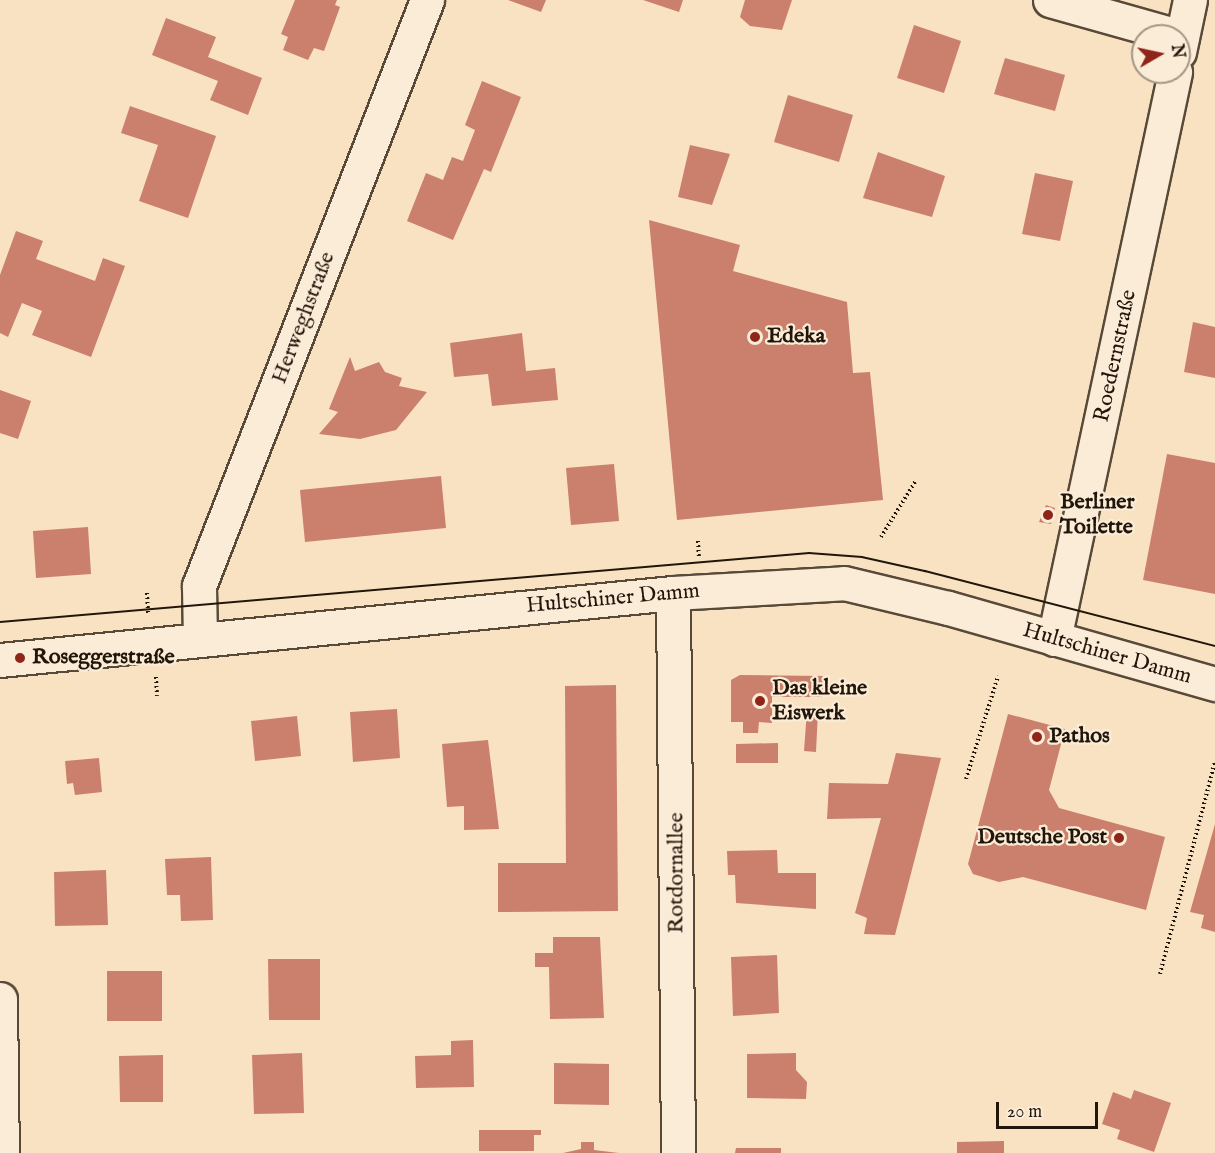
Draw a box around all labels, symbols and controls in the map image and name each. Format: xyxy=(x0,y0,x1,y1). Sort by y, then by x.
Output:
north arrow xyxy=(1131,24,1191,84)
text: N xyxy=(1166,43,1188,60)
street label: Herweghstraße xyxy=(267,248,341,388)
street label: Roedernstraße xyxy=(1089,287,1143,425)
place label: Edeka xyxy=(767,324,825,350)
marker: Edeka xyxy=(748,330,762,344)
place label: Berliner Toilette xyxy=(1060,489,1135,540)
marker: Berliner Toilette xyxy=(1041,508,1055,522)
street label: Hultschiner Damm xyxy=(525,578,701,620)
street label: Hultschiner Damm xyxy=(1020,617,1194,691)
place label: Roseggerstraße xyxy=(32,645,175,671)
marker: Roseggerstraße xyxy=(13,651,27,665)
place label: Das kleine Eiswerk xyxy=(772,675,867,726)
marker: Das kleine Eiswerk xyxy=(753,694,767,708)
place label: Pathos xyxy=(1049,724,1110,750)
marker: Pathos xyxy=(1030,730,1044,744)
street label: Rotdornallee xyxy=(664,812,690,934)
place label: Deutsche Post xyxy=(977,825,1107,851)
marker: Deutsche Post xyxy=(1112,831,1126,845)
scale bar xyxy=(999,1090,1101,1128)
text: 20 m xyxy=(1007,1101,1042,1124)

